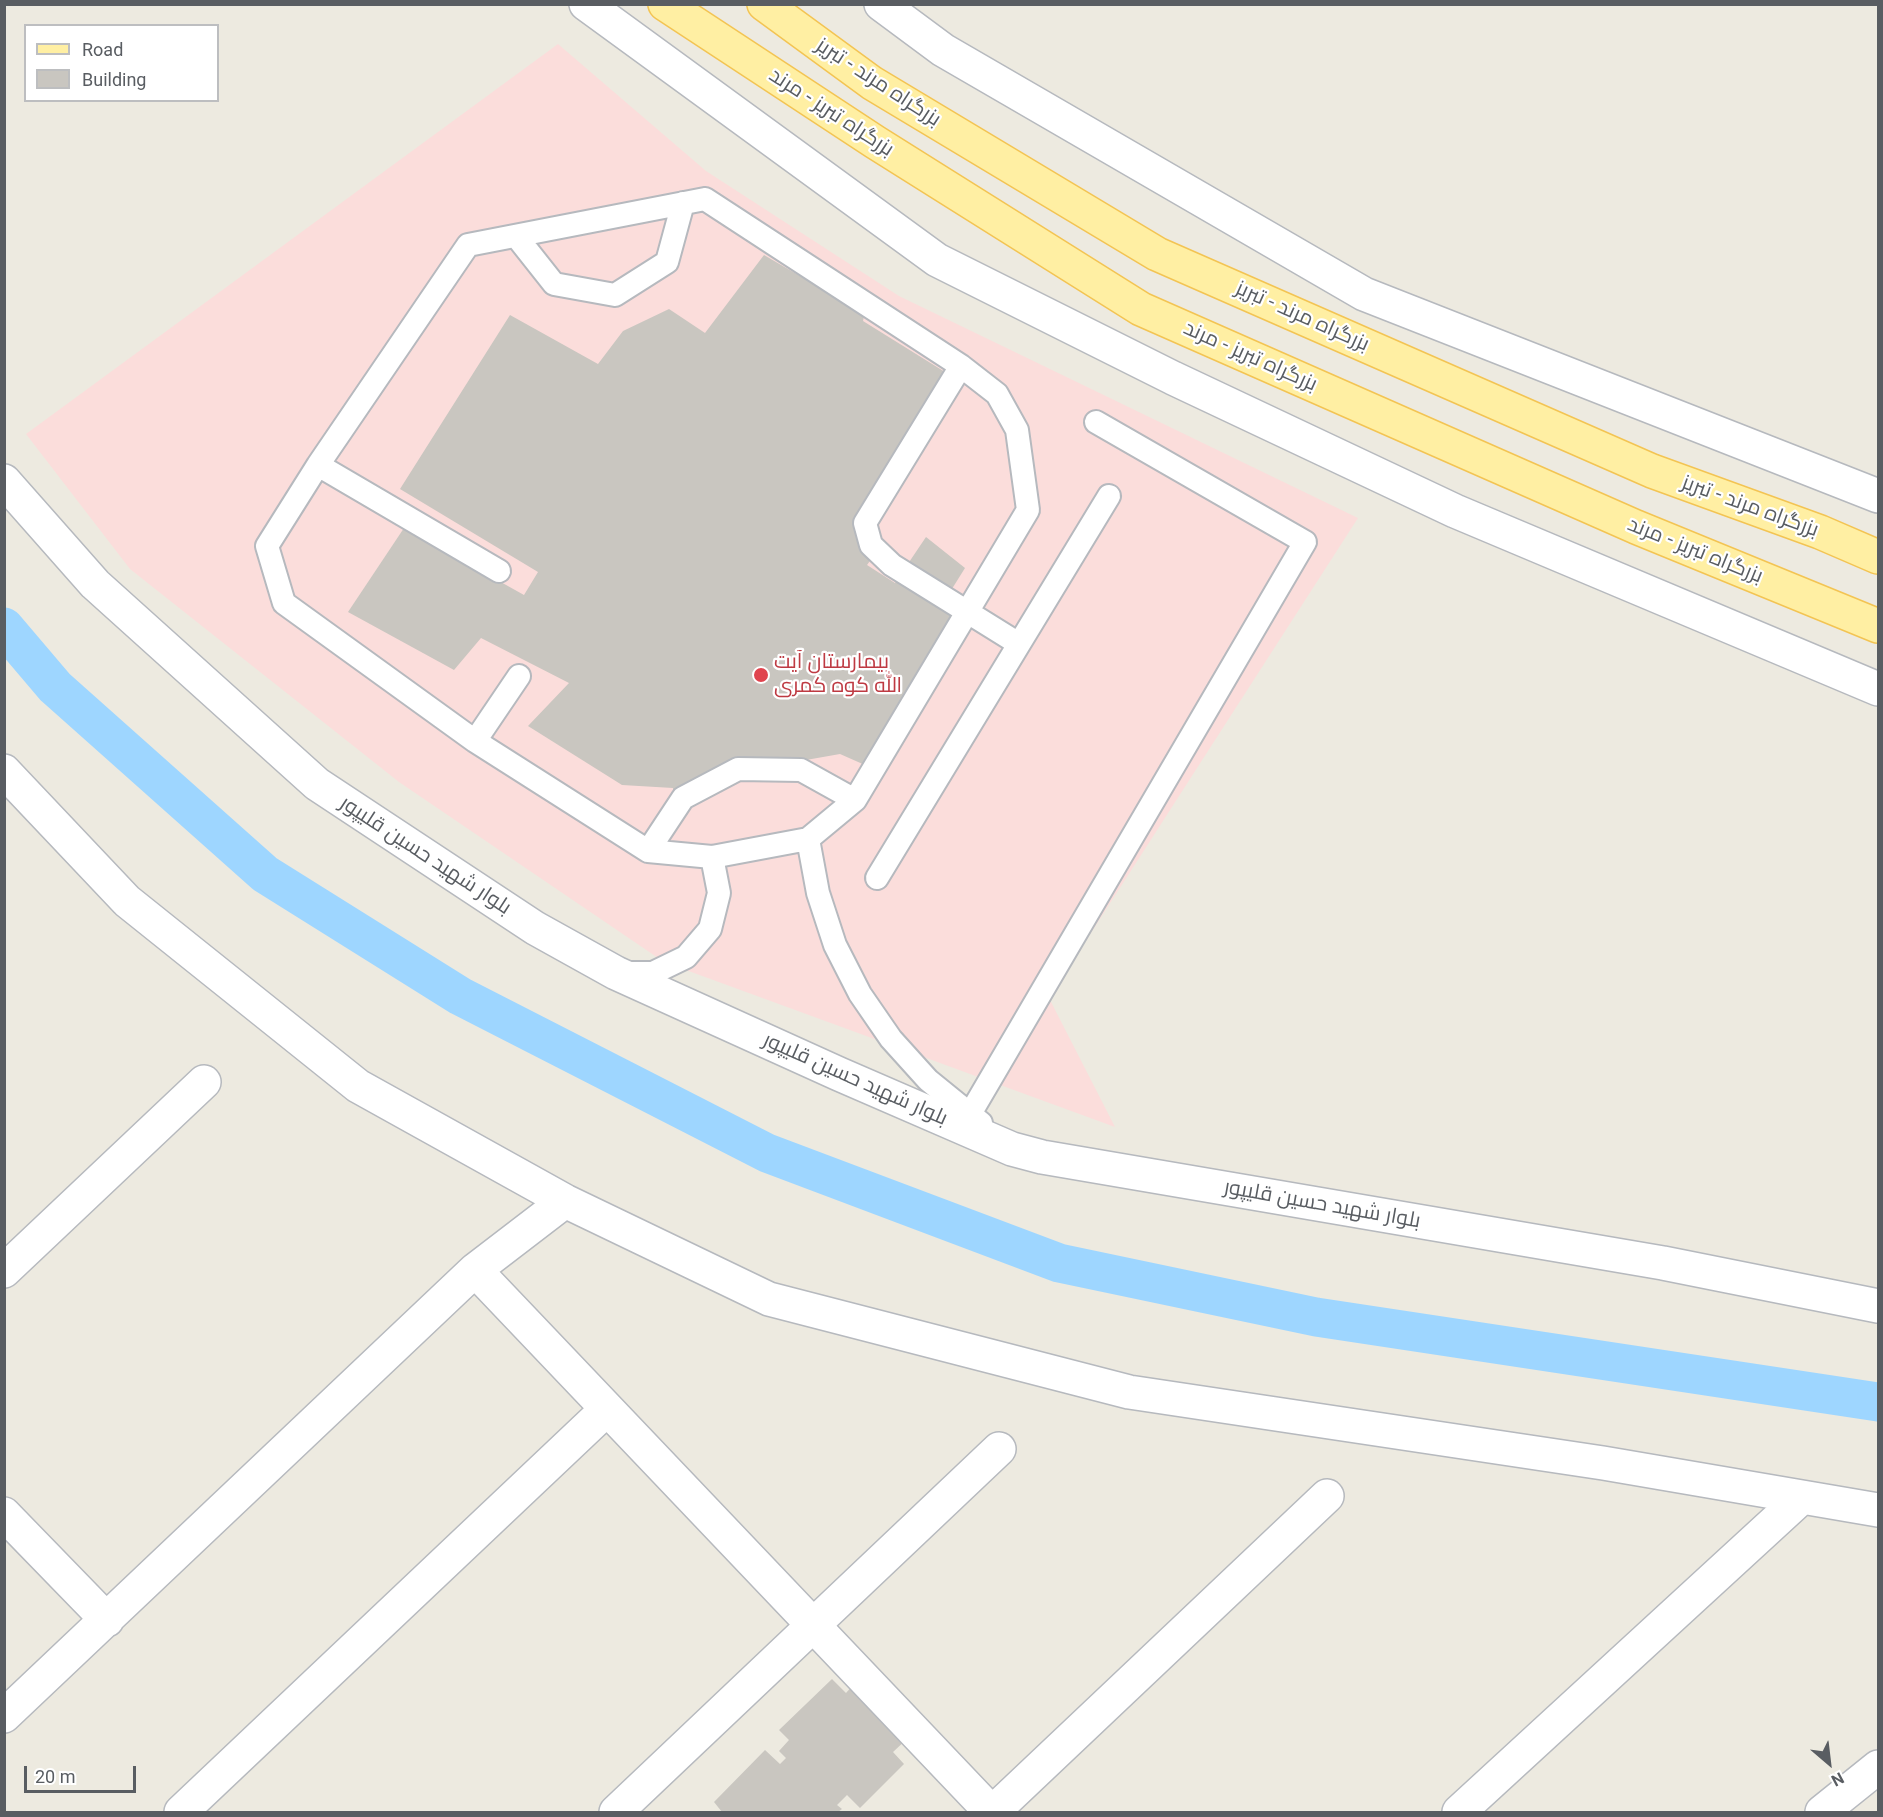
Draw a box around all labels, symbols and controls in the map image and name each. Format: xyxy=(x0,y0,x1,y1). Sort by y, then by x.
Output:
legend xyxy=(24,24,219,102)
street label: بزرگراه مرند - تبریز xyxy=(811,33,945,133)
text: Road xyxy=(82,39,123,60)
street label: بزرگراه تبریز - مرند xyxy=(764,63,898,163)
text: Building xyxy=(82,69,146,90)
street label: بزرگراه مرند - تبریز xyxy=(1231,276,1373,358)
street label: بزرگراه تبریز - مرند xyxy=(1179,316,1321,398)
street label: بزرگراه مرند - تبریز xyxy=(1678,471,1822,543)
street label: بزرگراه تبریز - مرند xyxy=(1624,512,1766,590)
place label: بیمارستان آیت الله کوه کمری xyxy=(774,650,902,700)
marker: بیمارستان آیت الله کوه کمری xyxy=(752,666,770,684)
street label: بلوار شهید حسین قلیپور xyxy=(335,791,515,921)
street label: بلوار شهید حسین قلیپور xyxy=(759,1028,951,1132)
street label: بلوار شهید حسین قلیپور xyxy=(1222,1175,1422,1235)
north arrow xyxy=(1799,1733,1859,1793)
scale bar xyxy=(27,1754,140,1792)
text: 20 m xyxy=(35,1766,75,1787)
text: N xyxy=(1828,1768,1847,1790)

